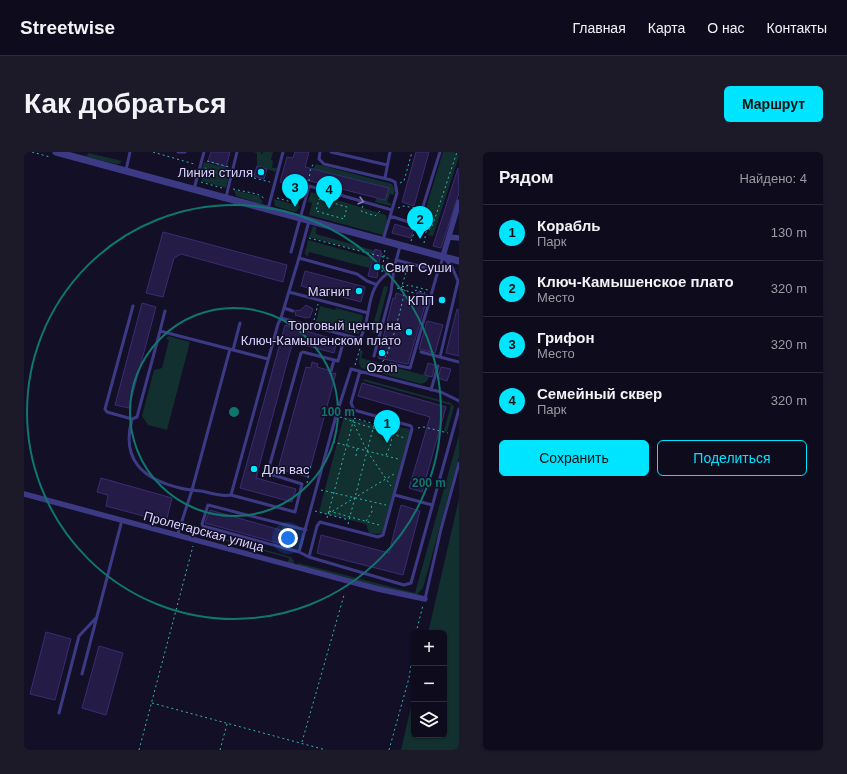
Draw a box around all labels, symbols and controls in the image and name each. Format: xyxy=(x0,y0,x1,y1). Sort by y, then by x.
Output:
text: Streetwise xyxy=(20,17,115,38)
text: Главная xyxy=(572,20,626,36)
text: Карта xyxy=(648,20,685,36)
text: О нас xyxy=(707,20,745,36)
text: Контакты xyxy=(767,20,827,36)
button: Маршрут xyxy=(724,86,823,122)
text: Как добраться xyxy=(24,88,226,119)
place label: Линия стиля xyxy=(178,165,253,180)
marker: Линия стиля xyxy=(256,167,266,177)
text: Рядом xyxy=(499,168,554,187)
text: Найдено: 4 xyxy=(739,171,807,186)
pin: 3 xyxy=(282,174,308,207)
pin: 4 xyxy=(316,176,342,209)
one-way arrow xyxy=(357,196,364,205)
pin: 2 xyxy=(407,206,433,239)
text: Корабль xyxy=(537,217,600,234)
text: 1 xyxy=(508,225,516,240)
text: 130 m xyxy=(771,225,807,240)
text: Парк xyxy=(537,234,567,249)
place label: Свит Суши xyxy=(385,260,452,275)
marker: Свит Суши xyxy=(372,262,382,272)
text: Ключ-Камышенское плато xyxy=(537,273,734,290)
text: 2 xyxy=(508,281,516,296)
text: 320 m xyxy=(771,281,807,296)
place label: Магнит xyxy=(308,284,351,299)
marker: Магнит xyxy=(354,286,364,296)
text: Место xyxy=(537,290,575,305)
place label: КПП xyxy=(408,293,434,308)
marker: КПП xyxy=(437,295,447,305)
place label: Торговый центр на Ключ-Камышенском плато xyxy=(241,318,402,348)
marker: Торговый центр на Ключ-Камышенском плато xyxy=(404,327,414,337)
text: Грифон xyxy=(537,329,594,346)
text: 3 xyxy=(508,337,516,352)
text: 320 m xyxy=(771,337,807,352)
text: Место xyxy=(537,346,575,361)
marker: Ozon xyxy=(377,348,387,358)
place label: Ozon xyxy=(366,360,398,375)
text: Семейный сквер xyxy=(537,385,662,402)
text: 4 xyxy=(508,393,516,408)
text: 320 m xyxy=(771,393,807,408)
text: Парк xyxy=(537,402,567,417)
centre of rings xyxy=(227,405,241,419)
text: 100 m xyxy=(321,405,355,419)
pin: 1 xyxy=(374,410,400,443)
button: Сохранить xyxy=(499,440,649,476)
button: Поделиться xyxy=(657,440,807,476)
place label: Для вас xyxy=(262,462,310,477)
marker: Для вас xyxy=(249,464,259,474)
text: 200 m xyxy=(412,476,446,490)
street label: Пролетарская улица xyxy=(142,508,267,555)
your location xyxy=(278,528,298,548)
map controls xyxy=(411,630,447,738)
button: + xyxy=(411,630,447,666)
button: − xyxy=(411,666,447,702)
button: layers xyxy=(411,702,447,738)

